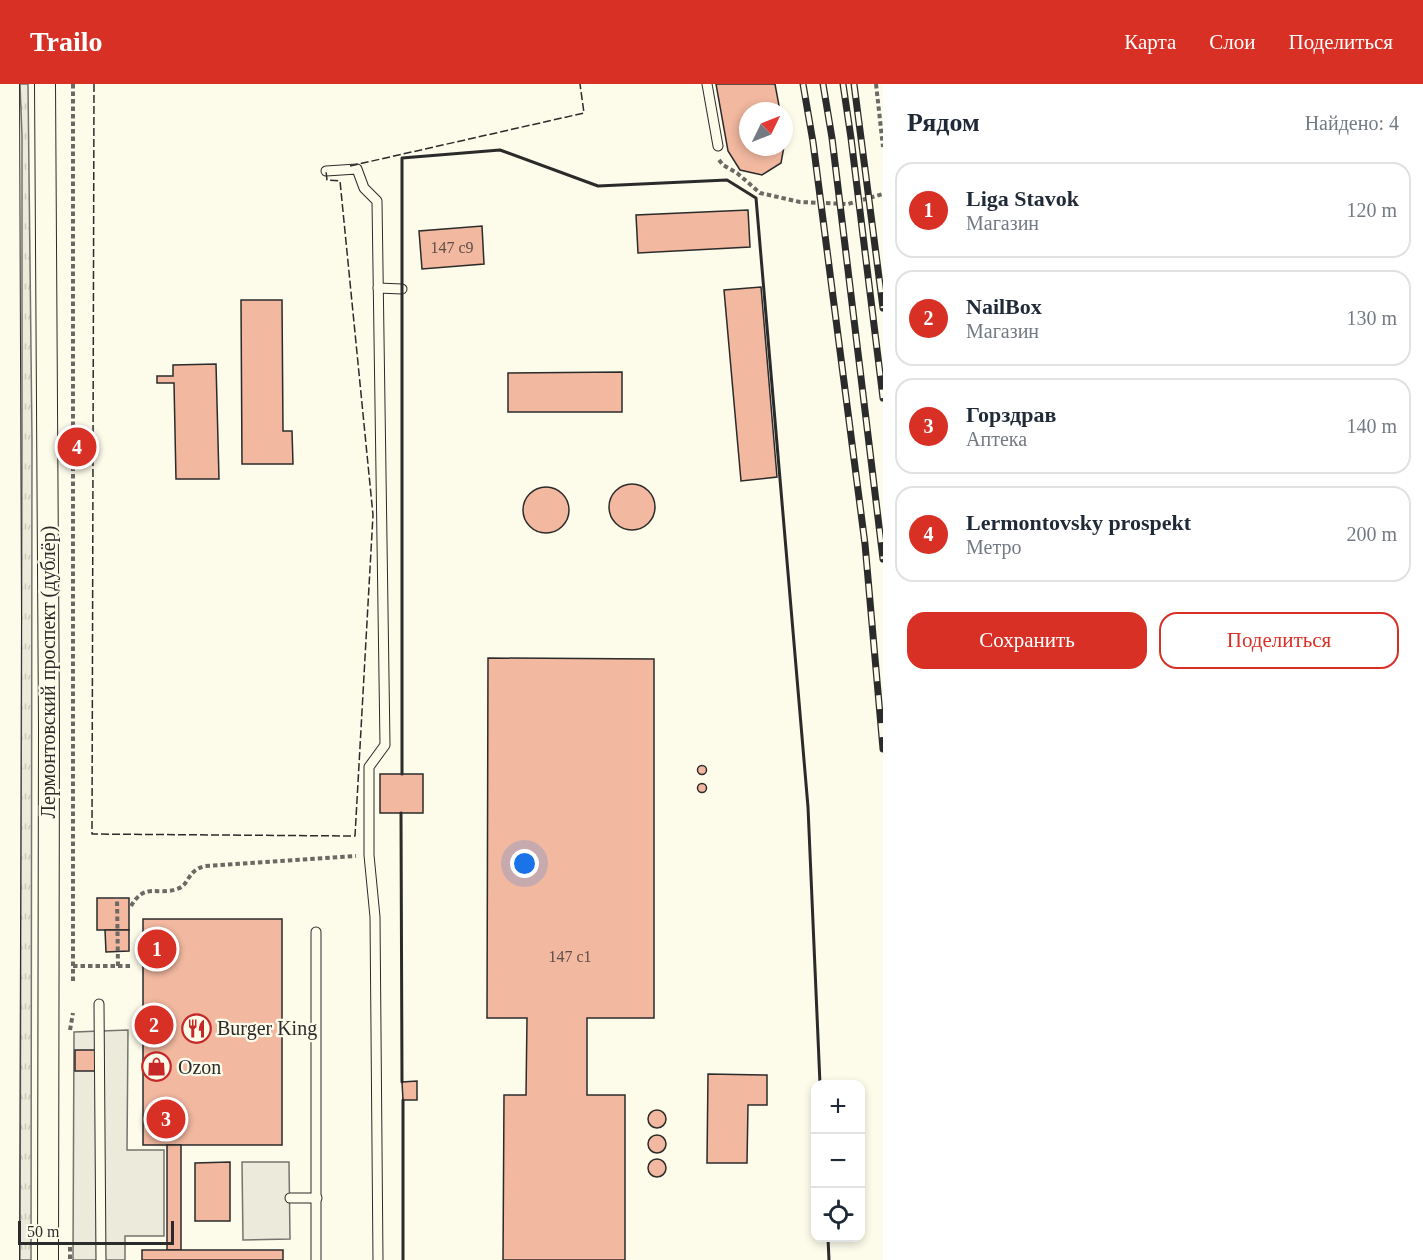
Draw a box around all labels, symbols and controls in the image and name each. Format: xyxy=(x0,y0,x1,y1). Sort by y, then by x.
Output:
text: Trailo xyxy=(30,26,103,57)
text: Карта xyxy=(1124,30,1176,54)
text: Слои xyxy=(1209,30,1255,54)
text: Поделиться xyxy=(1288,30,1393,54)
north arrow xyxy=(739,102,793,156)
text: Рядом xyxy=(907,108,980,137)
text: Найдено: 4 xyxy=(1305,112,1399,134)
text: Liga Stavok xyxy=(966,186,1079,211)
text: 1 xyxy=(924,199,934,221)
text: 120 m xyxy=(1346,199,1397,221)
text: Магазин xyxy=(966,212,1039,234)
house number: 147 с9 xyxy=(430,239,474,256)
text: NailBox xyxy=(966,294,1042,319)
text: 2 xyxy=(924,307,934,329)
text: 130 m xyxy=(1346,307,1397,329)
text: Магазин xyxy=(966,320,1039,342)
text: Горздрав xyxy=(966,402,1056,427)
text: 3 xyxy=(924,415,934,437)
text: 140 m xyxy=(1346,415,1397,437)
pin: 4 xyxy=(58,424,97,470)
text: Аптека xyxy=(966,428,1027,450)
text: Lermontovsky prospekt xyxy=(966,510,1191,535)
text: 4 xyxy=(924,523,934,545)
text: 200 m xyxy=(1346,523,1397,545)
street label: Лермонтовский проспект (дублёр) xyxy=(37,526,60,818)
text: Метро xyxy=(966,536,1021,558)
button: Сохранить xyxy=(907,612,1147,669)
button: Поделиться xyxy=(1159,612,1399,669)
your location xyxy=(510,849,539,878)
pin: 1 xyxy=(138,926,176,972)
house number: 147 с1 xyxy=(548,948,592,965)
pin: 2 xyxy=(134,1002,174,1048)
restaurant icon: Burger King xyxy=(180,1012,212,1044)
place label: Burger King xyxy=(217,1017,317,1040)
shop icon: Ozon xyxy=(141,1051,173,1083)
place label: Ozon xyxy=(178,1056,221,1078)
map controls xyxy=(811,1080,865,1242)
button: + xyxy=(811,1080,865,1134)
pin: 3 xyxy=(146,1096,186,1142)
button: − xyxy=(811,1134,865,1188)
button: locate xyxy=(811,1188,865,1242)
scale bar xyxy=(18,1218,174,1246)
text: 50 m xyxy=(27,1223,59,1240)

